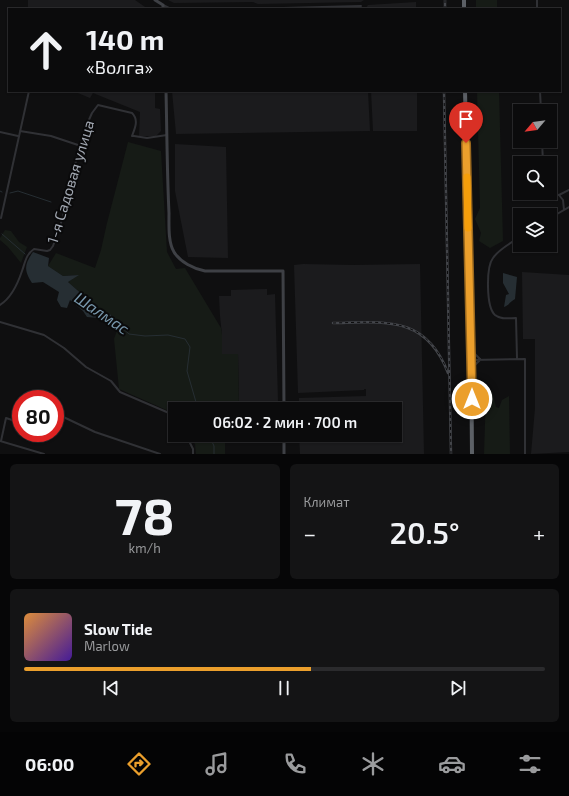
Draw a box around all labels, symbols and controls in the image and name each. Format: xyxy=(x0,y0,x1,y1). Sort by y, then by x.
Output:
text: 140 m xyxy=(86,22,164,56)
icon: ahead xyxy=(20,24,72,76)
text: «Волга» xyxy=(86,56,153,78)
pin xyxy=(449,102,483,143)
north arrow xyxy=(513,104,557,148)
map controls xyxy=(513,104,557,252)
icon: arrive xyxy=(455,108,477,130)
street label: 1-я Садовая улица xyxy=(43,118,98,246)
button: search xyxy=(513,156,557,200)
button: layers xyxy=(513,208,557,252)
water label: Шалмас xyxy=(71,287,133,338)
position arrow xyxy=(451,378,493,420)
speed limit sign: 80 xyxy=(12,390,64,442)
text: 06:02 · 2 мин · 700 m xyxy=(213,413,357,431)
text: 78 xyxy=(115,483,175,545)
text: Климат xyxy=(304,494,350,510)
text: 20.5° xyxy=(390,514,460,550)
text: − xyxy=(304,520,316,546)
text: + xyxy=(533,520,545,546)
text: km/h xyxy=(129,540,161,556)
text: Slow Tide xyxy=(84,620,152,638)
text: Marlow xyxy=(84,638,130,654)
icon: previous xyxy=(100,677,122,699)
icon: pause xyxy=(273,677,295,699)
icon: next xyxy=(447,677,469,699)
icon: directions xyxy=(125,750,153,778)
icon: music xyxy=(203,750,231,778)
icon: phone xyxy=(281,750,309,778)
icon: climate xyxy=(359,750,387,778)
icon: car xyxy=(438,750,466,778)
icon: filters xyxy=(516,750,544,778)
text: 06:00 xyxy=(25,753,74,775)

